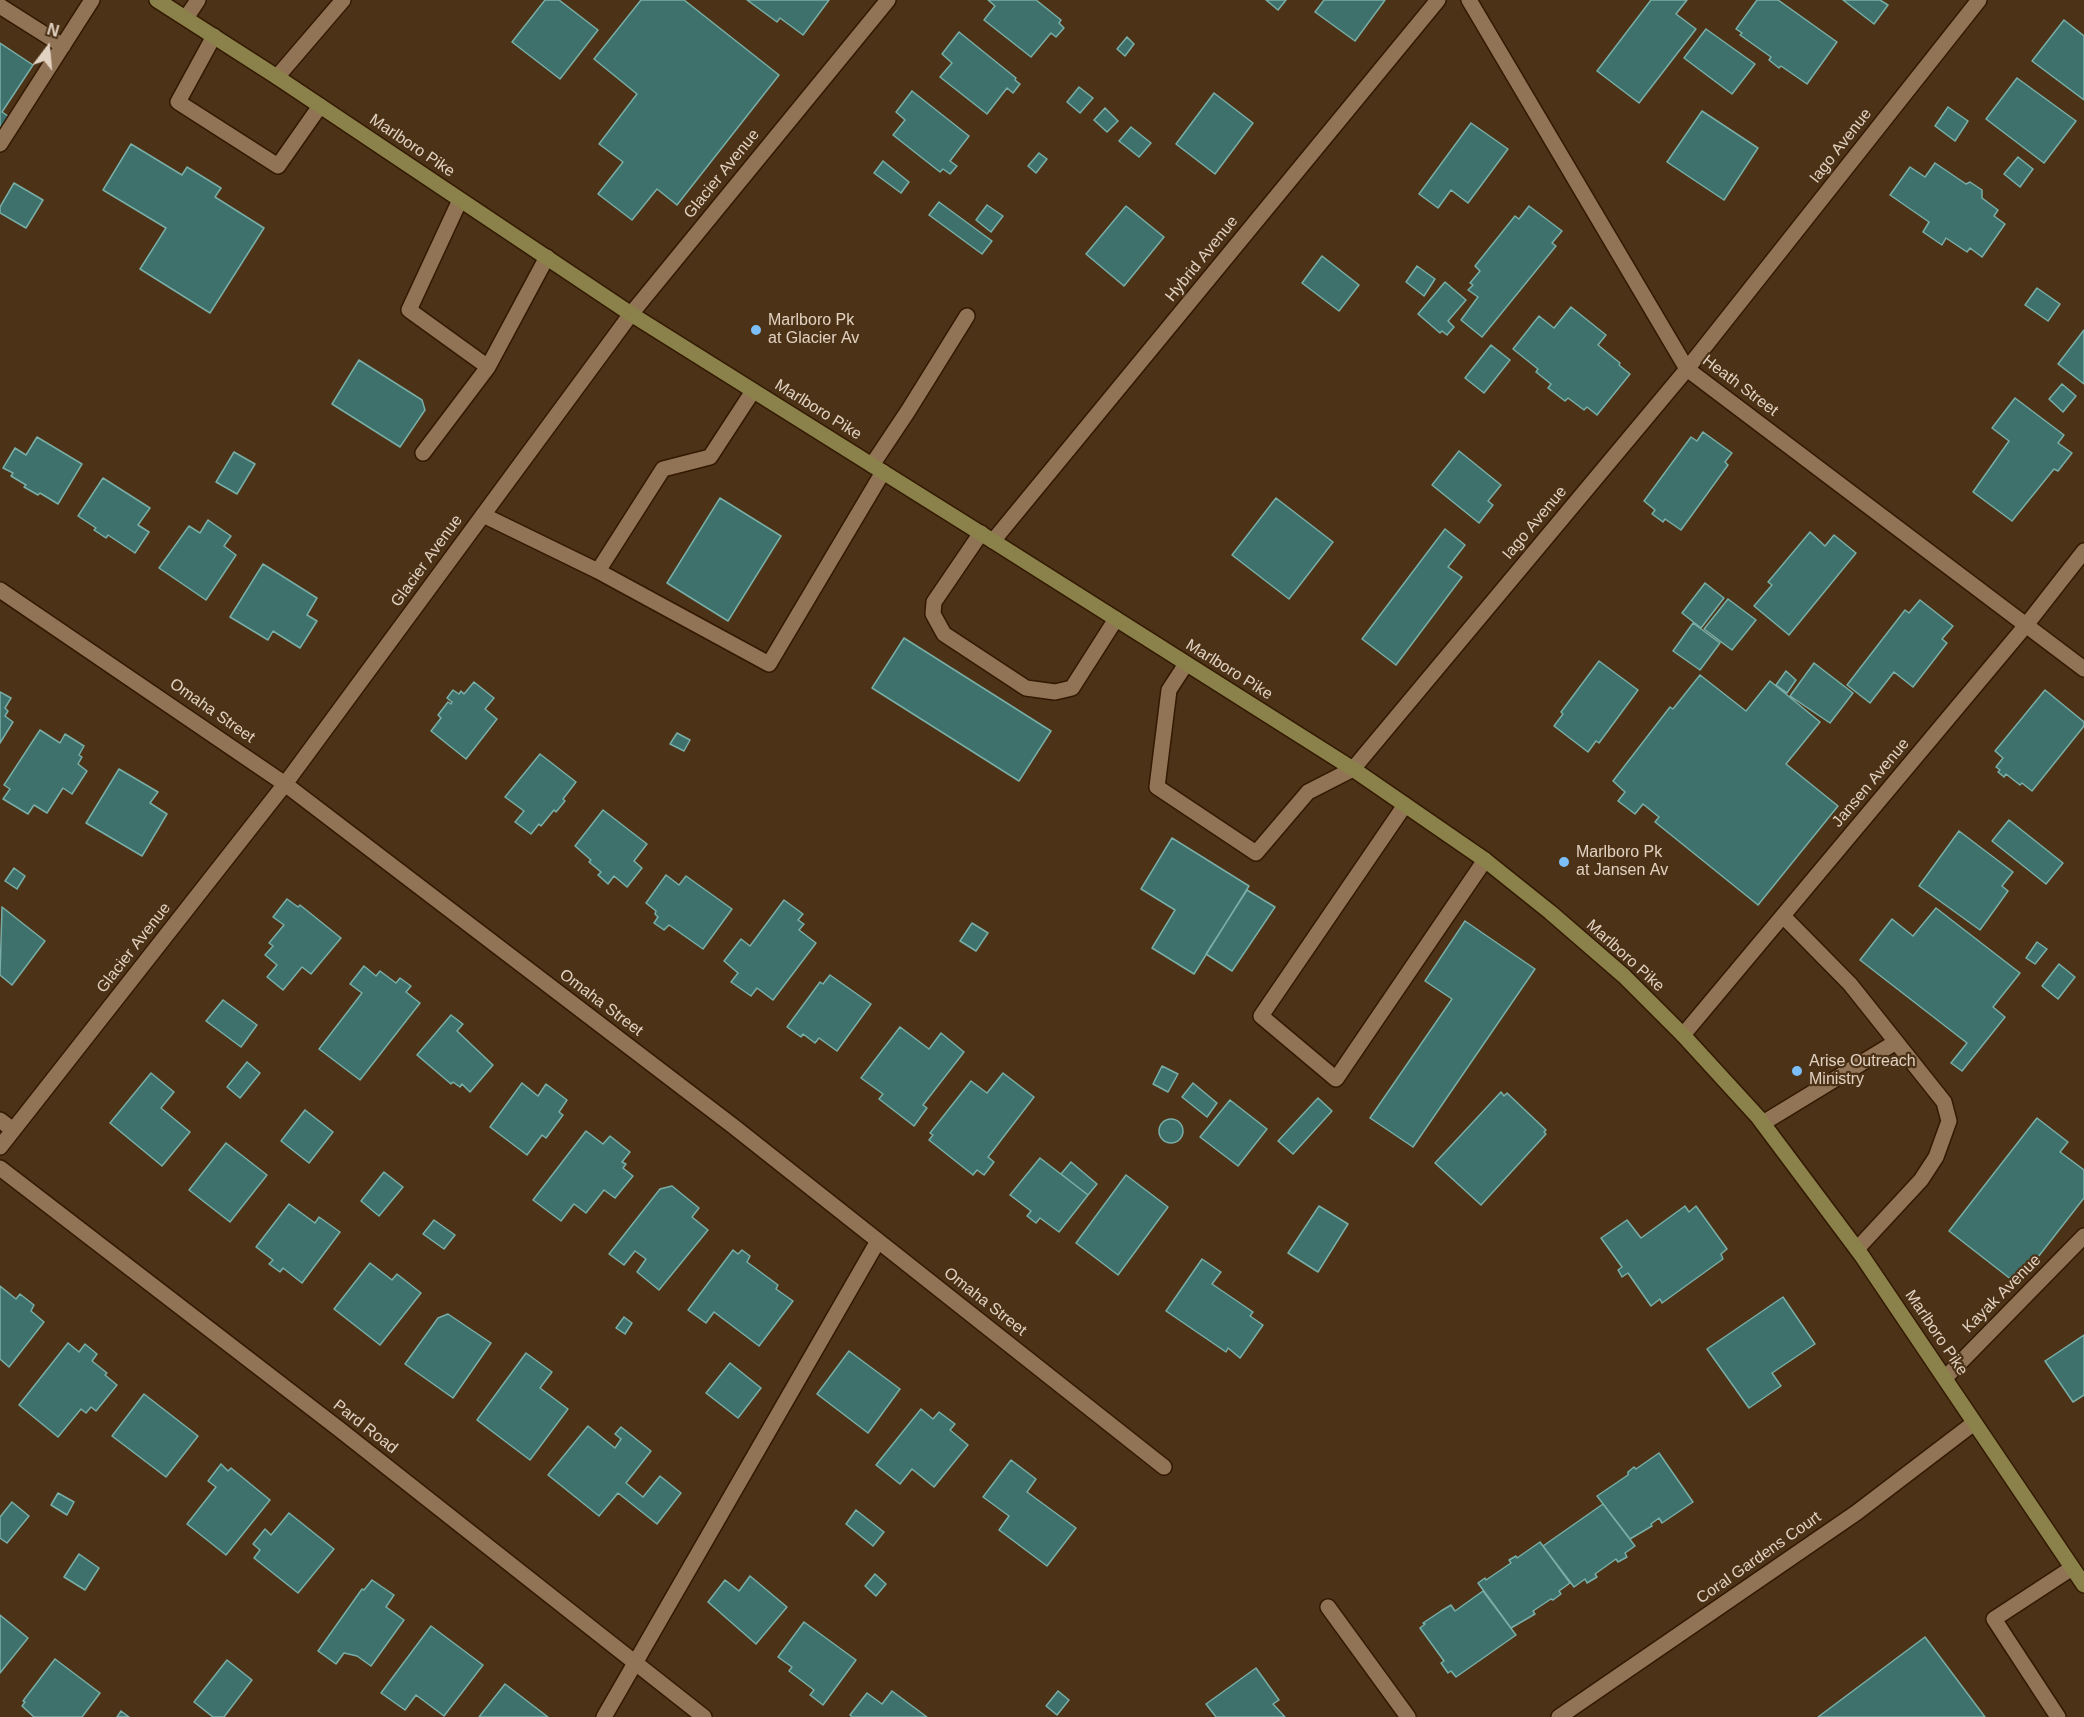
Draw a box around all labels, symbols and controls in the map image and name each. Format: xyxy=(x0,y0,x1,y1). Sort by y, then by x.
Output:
north arrow xyxy=(18,18,78,78)
text: N xyxy=(45,20,61,40)
street label: Iago Avenue xyxy=(1806,105,1876,187)
street label: Marlboro Pike xyxy=(366,110,458,182)
street label: Glacier Avenue xyxy=(680,126,764,222)
street label: Hybrid Avenue xyxy=(1162,212,1242,306)
place label: Marlboro Pk at Glacier Av xyxy=(768,311,859,349)
marker: Marlboro Pk at Glacier Av xyxy=(749,323,763,337)
street label: Heath Street xyxy=(1698,351,1782,421)
street label: Marlboro Pike xyxy=(771,376,865,444)
street label: Iago Avenue xyxy=(1499,483,1571,563)
street label: Glacier Avenue xyxy=(387,511,467,611)
street label: Marlboro Pike xyxy=(1182,636,1276,704)
street label: Omaha Street xyxy=(166,675,258,747)
street label: Jansen Avenue xyxy=(1828,735,1914,831)
place label: Marlboro Pk at Jansen Av xyxy=(1576,843,1668,881)
marker: Marlboro Pk at Jansen Av xyxy=(1557,855,1571,869)
street label: Glacier Avenue xyxy=(93,899,175,997)
street label: Marlboro Pike xyxy=(1582,916,1668,996)
street label: Omaha Street xyxy=(555,965,647,1041)
place label: Arise Outreach Ministry xyxy=(1809,1052,1916,1090)
marker: Arise Outreach Ministry xyxy=(1790,1064,1804,1078)
street label: Kayak Avenue xyxy=(1959,1251,2045,1337)
street label: Omaha Street xyxy=(940,1264,1030,1340)
street label: Marlboro Pike xyxy=(1900,1287,1972,1379)
street label: Pard Road xyxy=(329,1396,401,1458)
street label: Coral Gardens Court xyxy=(1693,1508,1825,1608)

